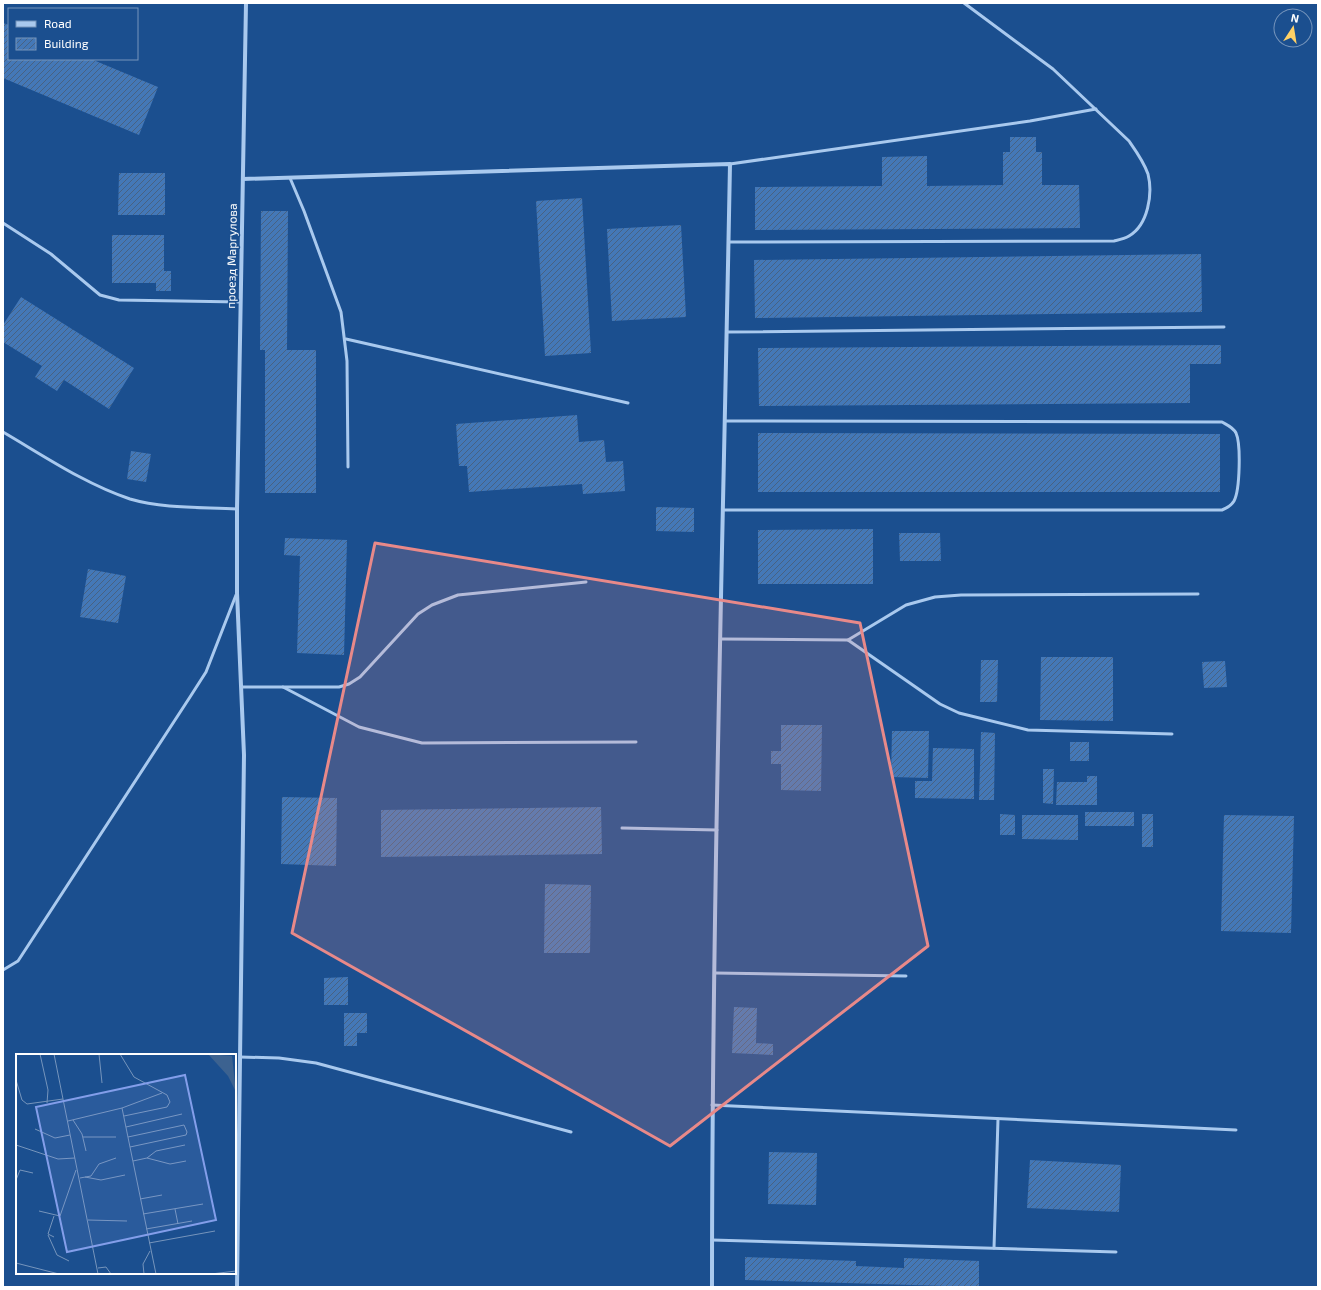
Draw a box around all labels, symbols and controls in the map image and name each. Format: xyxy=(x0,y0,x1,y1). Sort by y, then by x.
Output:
legend xyxy=(8,8,138,60)
north arrow xyxy=(1273,8,1313,48)
text: N xyxy=(1290,11,1300,25)
text: Road xyxy=(44,16,72,30)
text: Building xyxy=(44,36,89,50)
street label: проезд Маргулова xyxy=(223,203,240,309)
inset map xyxy=(16,1054,236,1274)

